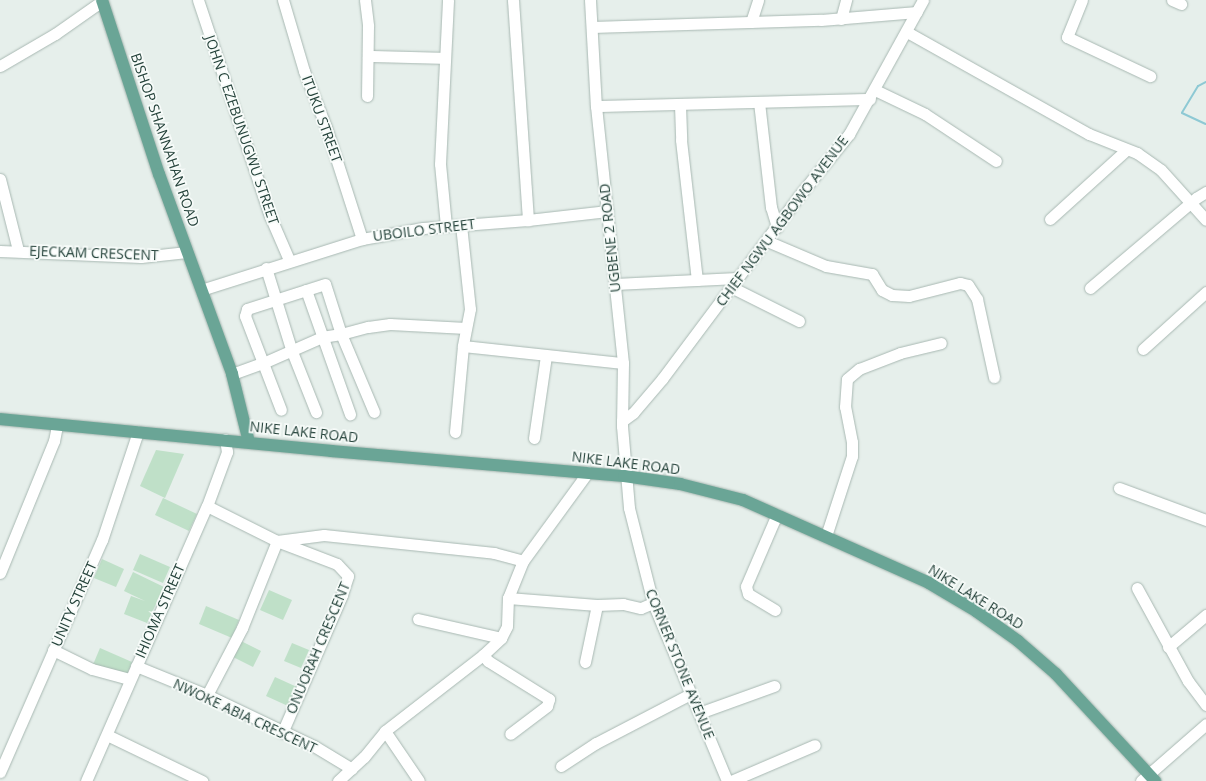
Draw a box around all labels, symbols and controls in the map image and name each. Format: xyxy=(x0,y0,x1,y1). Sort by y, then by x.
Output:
street label: JOHN C EZEBUNUGWU STREET xyxy=(202,33,282,227)
street label: BISHOP SHANNAHAN ROAD xyxy=(127,51,203,229)
street label: ITUKU STREET xyxy=(298,73,346,165)
street label: CHIEF NGWU AGBOWO AVENUE xyxy=(712,132,852,310)
street label: UGBENE 2 ROAD xyxy=(596,183,624,293)
street label: UBOILO STREET xyxy=(372,215,476,245)
street label: EJECKAM CRESCENT xyxy=(29,242,159,264)
street label: NIKE LAKE ROAD xyxy=(249,418,359,446)
street label: NIKE LAKE ROAD xyxy=(571,448,681,478)
street label: UNITY STREET xyxy=(48,559,100,649)
street label: IHIOMA STREET xyxy=(132,561,188,661)
street label: NIKE LAKE ROAD xyxy=(925,561,1027,633)
street label: ONUORAH CRESCENT xyxy=(283,579,353,717)
street label: CORNER STONE AVENUE xyxy=(642,586,718,742)
street label: NWOKE ABIA CRESCENT xyxy=(171,675,319,757)

